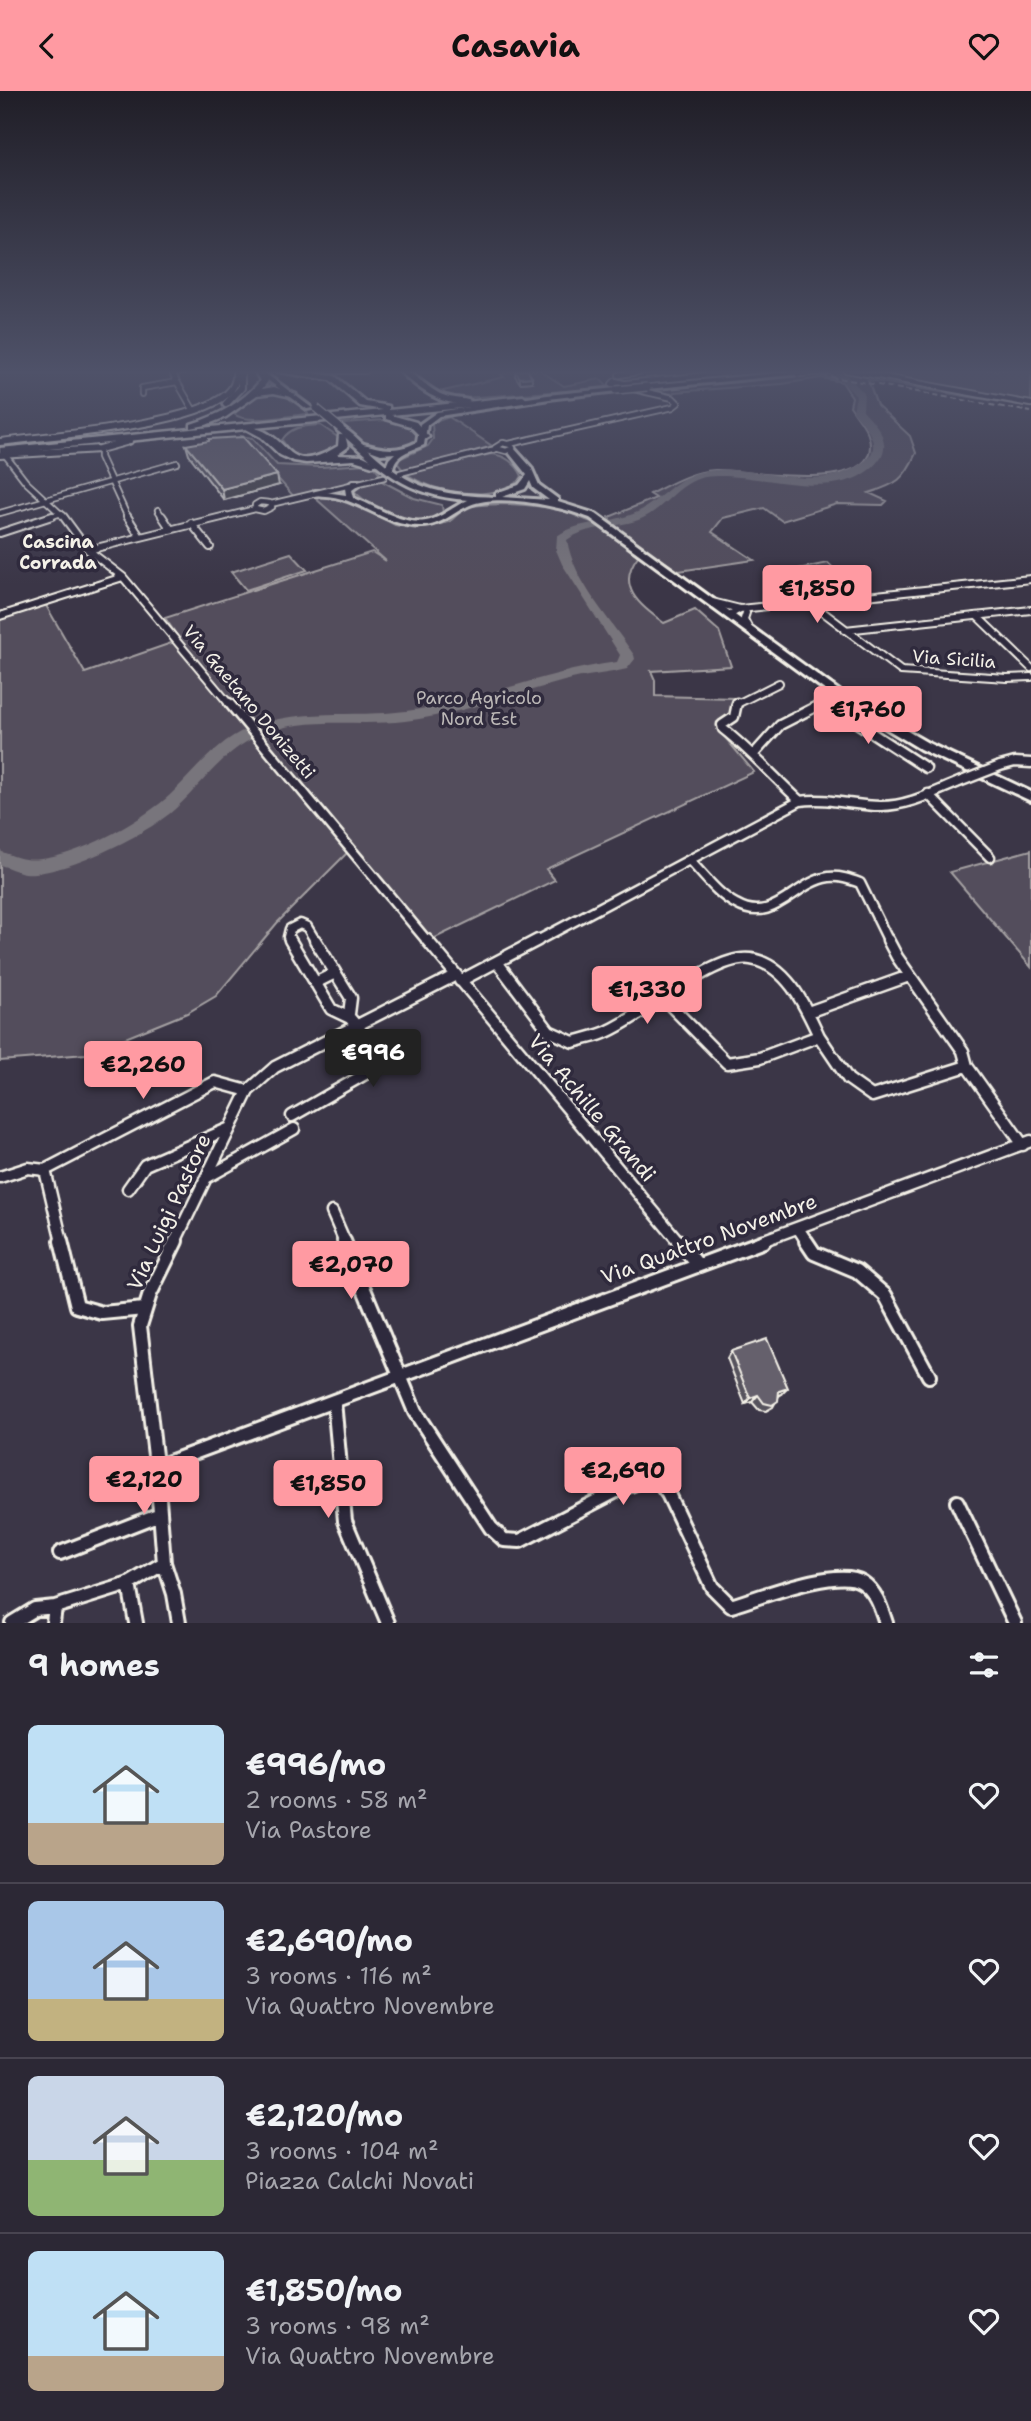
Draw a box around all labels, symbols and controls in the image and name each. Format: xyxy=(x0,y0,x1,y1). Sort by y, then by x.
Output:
text: Casavia xyxy=(451,24,580,67)
icon: back xyxy=(28,27,66,65)
icon: heart xyxy=(965,27,1003,65)
district label: Cascina Corrada xyxy=(19,530,97,575)
pin: €1,850 xyxy=(760,566,874,625)
text: €1,850 xyxy=(778,573,856,603)
street label: Via Gaetano Donizetti xyxy=(177,620,321,784)
street label: Via Sicilia xyxy=(911,644,997,674)
park label: Parco Agricolo Nord Est xyxy=(416,686,542,731)
pin: €1,760 xyxy=(811,687,925,746)
text: €1,760 xyxy=(830,694,906,724)
pin: €1,330 xyxy=(590,967,704,1026)
text: €1,330 xyxy=(608,974,686,1004)
street label: Via Achille Grandi xyxy=(522,1028,662,1188)
pin: €996 xyxy=(332,1030,414,1089)
text: €996 xyxy=(341,1037,405,1067)
pin: €2,260 xyxy=(86,1041,200,1101)
text: €2,260 xyxy=(100,1049,186,1079)
street label: Via Luigi Pastore xyxy=(120,1129,218,1295)
street label: Via Quattro Novembre xyxy=(597,1187,821,1291)
pin: €2,070 xyxy=(294,1241,408,1301)
text: €2,070 xyxy=(308,1249,394,1279)
pin: €2,690 xyxy=(566,1447,680,1507)
text: €2,690 xyxy=(580,1455,666,1485)
pin: €2,120 xyxy=(87,1457,201,1516)
pin: €1,850 xyxy=(271,1461,385,1520)
text: €2,120 xyxy=(105,1464,183,1494)
text: €1,850 xyxy=(289,1468,367,1498)
text: 9 homes xyxy=(28,1645,160,1686)
icon: filters xyxy=(965,1646,1003,1684)
text: €996/mo xyxy=(245,1744,386,1785)
icon: home xyxy=(84,1753,168,1837)
icon: heart xyxy=(965,1776,1003,1814)
text: 2 rooms · 58 m² xyxy=(245,1785,428,1815)
text: Via Pastore xyxy=(245,1815,372,1845)
text: €2,690/mo xyxy=(245,1920,413,1961)
icon: home xyxy=(84,1929,168,2013)
icon: heart xyxy=(965,1952,1003,1990)
text: 3 rooms · 116 m² xyxy=(245,1961,432,1991)
text: Via Quattro Novembre xyxy=(245,1991,495,2021)
text: €2,120/mo xyxy=(245,2095,403,2136)
icon: home xyxy=(84,2104,168,2188)
icon: heart xyxy=(965,2127,1003,2165)
text: 3 rooms · 104 m² xyxy=(245,2136,438,2166)
text: Piazza Calchi Novati xyxy=(245,2166,474,2196)
text: €1,850/mo xyxy=(245,2270,403,2311)
icon: home xyxy=(84,2279,168,2363)
icon: heart xyxy=(965,2302,1003,2340)
text: 3 rooms · 98 m² xyxy=(245,2311,430,2341)
text: Via Quattro Novembre xyxy=(245,2341,495,2371)

